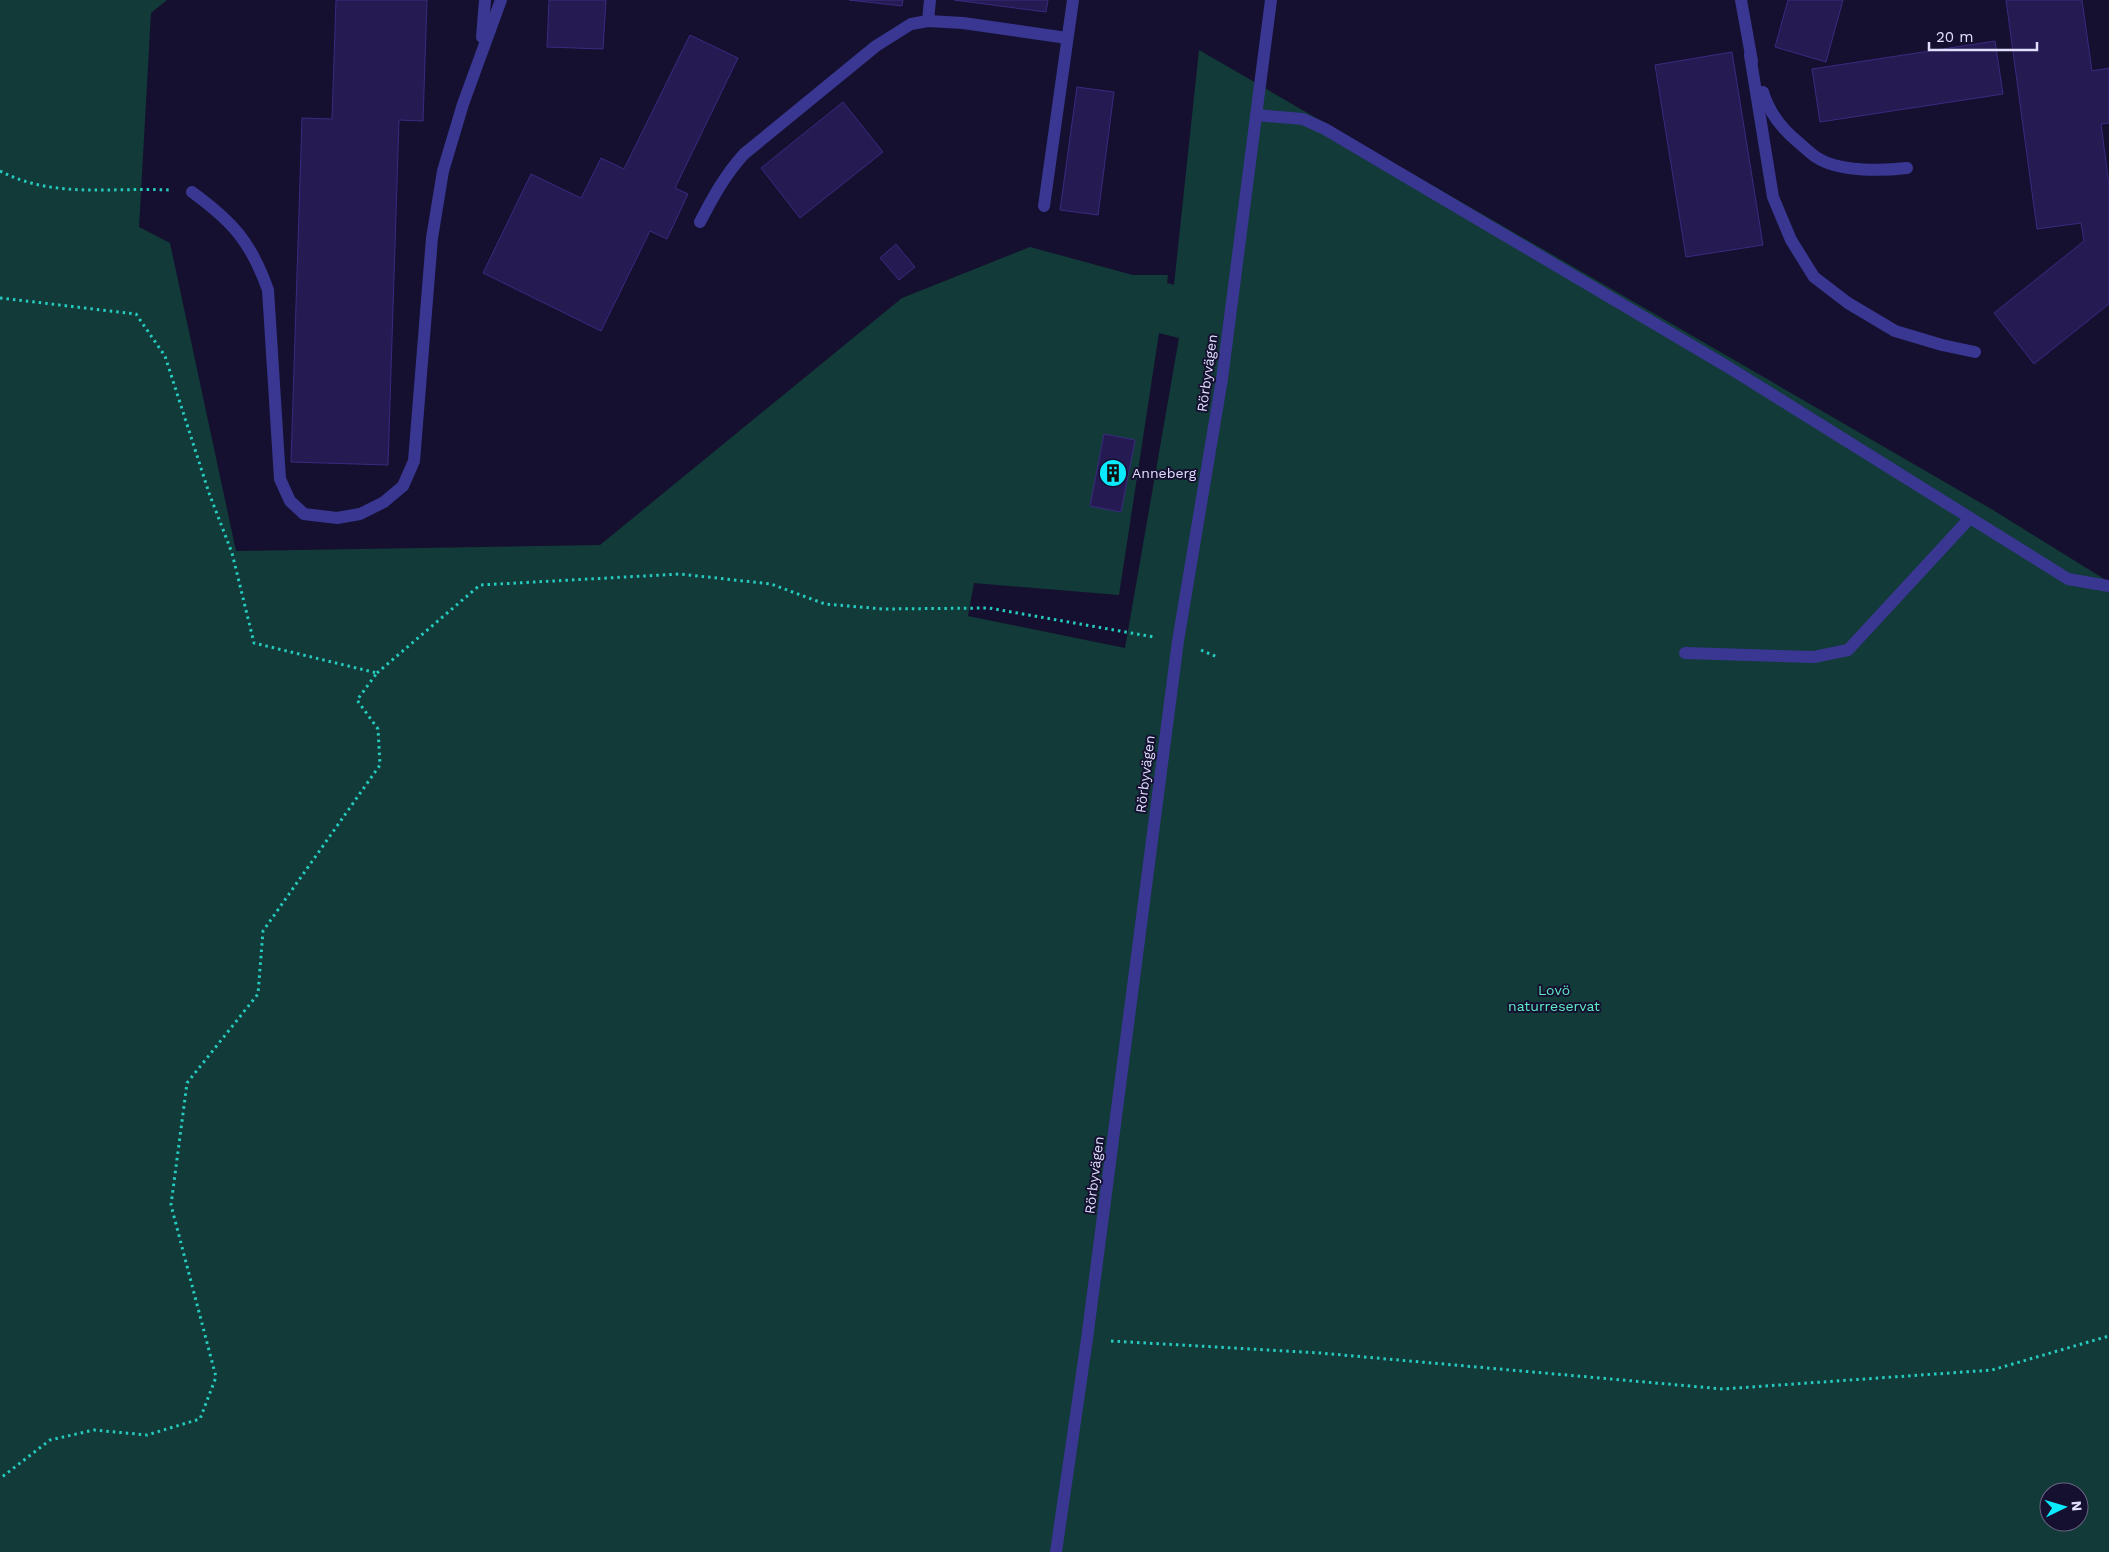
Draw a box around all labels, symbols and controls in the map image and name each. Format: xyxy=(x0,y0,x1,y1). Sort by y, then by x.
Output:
scale bar xyxy=(1929,20,2036,52)
text: 20 m xyxy=(1936,28,1974,46)
street label: Rörbyvägen xyxy=(1194,333,1220,413)
building icon: Anneberg xyxy=(1098,458,1128,488)
place label: Anneberg xyxy=(1132,465,1197,481)
street label: Rörbyvägen xyxy=(1132,734,1158,814)
park label: Lovö naturreservat xyxy=(1508,982,1600,1014)
street label: Rörbyvägen xyxy=(1081,1135,1107,1215)
north arrow xyxy=(2039,1482,2089,1532)
text: N xyxy=(2069,1500,2085,1512)

